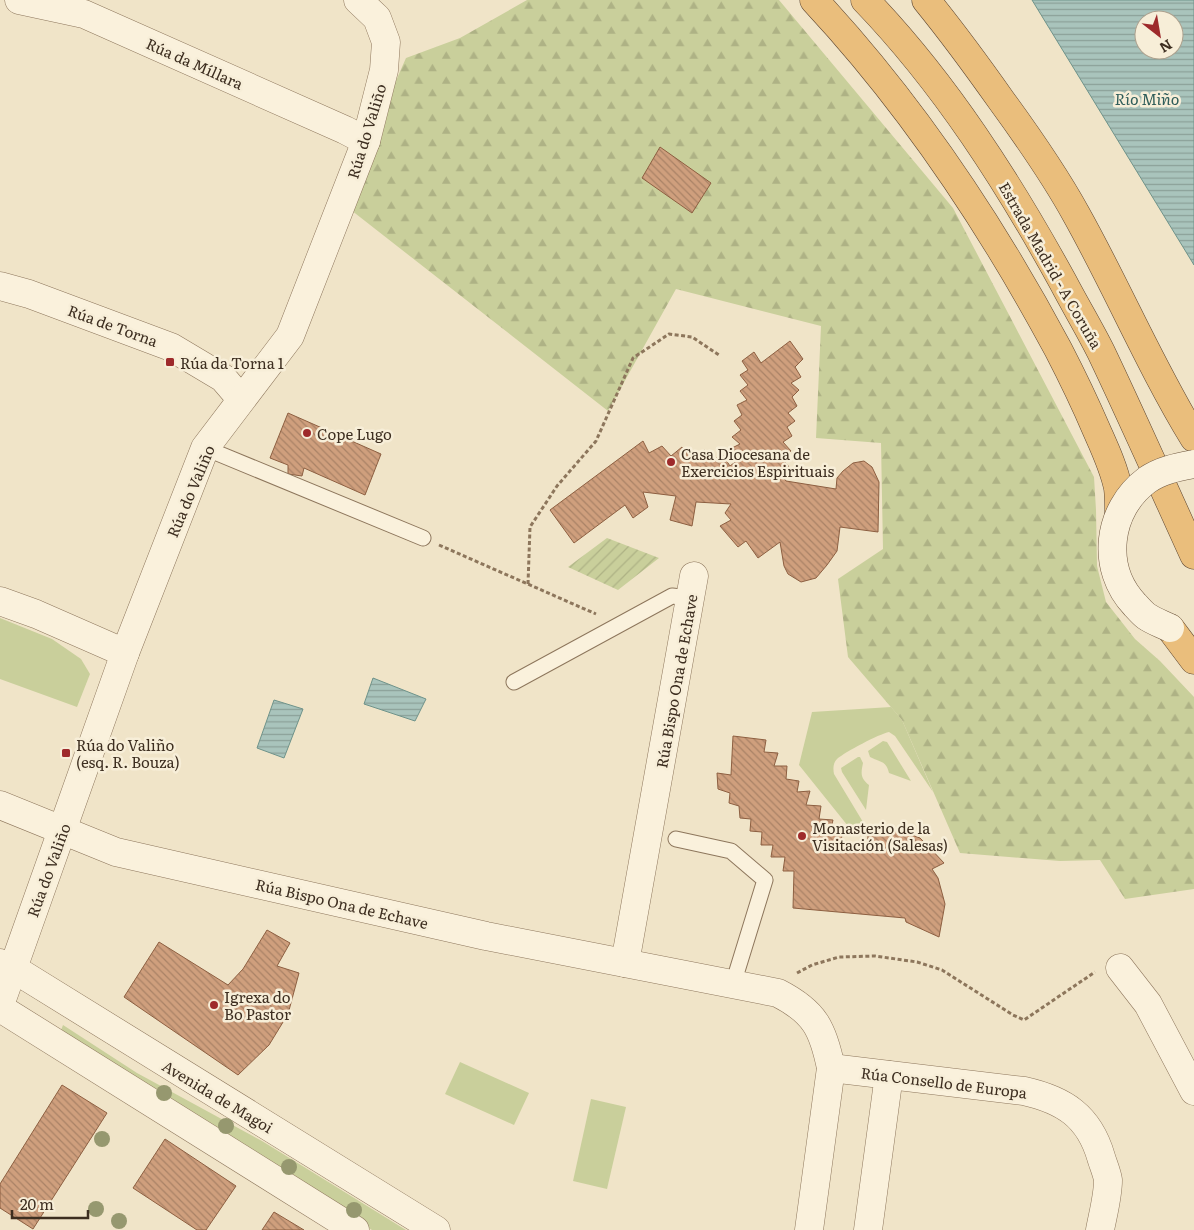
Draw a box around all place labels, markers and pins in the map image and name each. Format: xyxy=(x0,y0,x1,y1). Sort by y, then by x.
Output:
place label: Rúa da Torna 1 xyxy=(180,351,284,374)
marker: Rúa da Torna 1 xyxy=(164,356,176,368)
place label: Cope Lugo xyxy=(317,422,392,445)
marker: Cope Lugo xyxy=(301,427,313,439)
place label: Casa Diocesana de Exercicios Espirituais xyxy=(681,442,834,482)
marker: Casa Diocesana de Exercicios Espirituais xyxy=(665,456,677,468)
place label: Rúa do Valiño (esq. R. Bouza) xyxy=(76,733,180,773)
marker: Rúa do Valiño (esq. R. Bouza) xyxy=(60,747,72,759)
place label: Monasterio de la Visitación (Salesas) xyxy=(812,816,948,856)
marker: Monasterio de la Visitación (Salesas) xyxy=(796,830,808,842)
place label: Igrexa do Bo Pastor xyxy=(224,985,291,1025)
marker: Igrexa do Bo Pastor xyxy=(208,999,220,1011)

